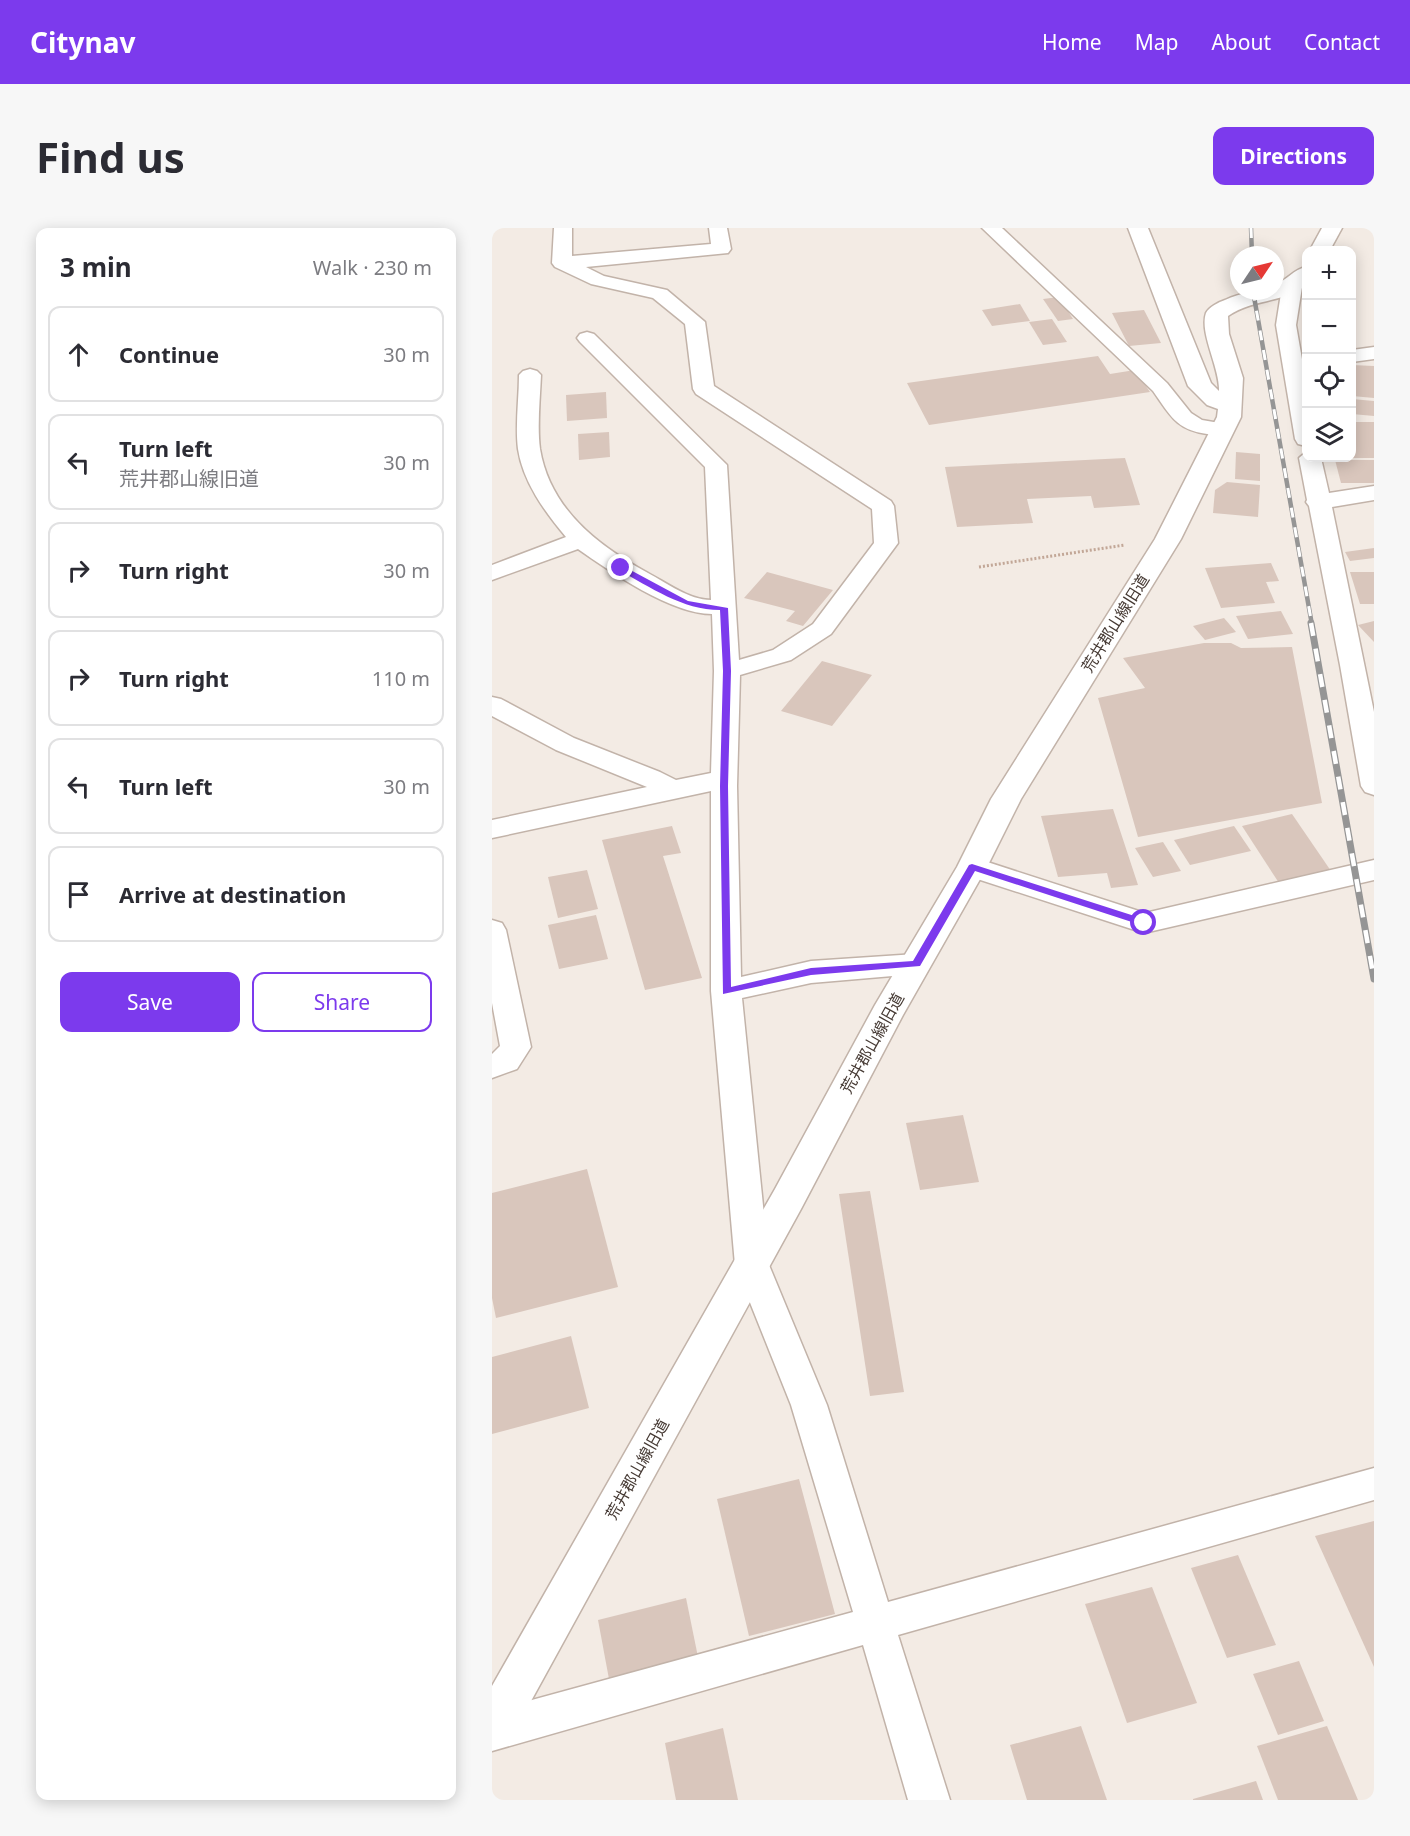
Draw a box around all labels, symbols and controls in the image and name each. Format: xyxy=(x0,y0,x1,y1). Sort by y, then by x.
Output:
text: Citynav xyxy=(30,23,135,61)
text: Home xyxy=(1042,28,1102,56)
text: Map xyxy=(1135,28,1178,56)
text: About xyxy=(1211,28,1271,56)
text: Contact xyxy=(1304,28,1380,56)
button: Directions xyxy=(1213,127,1374,185)
text: Find us xyxy=(36,128,185,185)
north arrow xyxy=(1230,246,1284,300)
map controls xyxy=(1302,246,1356,462)
button: + xyxy=(1302,246,1356,300)
text: 3 min xyxy=(60,249,132,285)
text: Walk · 230 m xyxy=(313,254,432,281)
button: − xyxy=(1302,300,1356,354)
icon: ahead xyxy=(62,338,95,371)
text: Continue xyxy=(119,339,219,369)
text: 30 m xyxy=(383,341,430,368)
button: locate xyxy=(1302,354,1356,408)
button: layers xyxy=(1302,408,1356,462)
text: Turn left xyxy=(119,433,213,463)
icon: left xyxy=(62,446,95,479)
text: 30 m xyxy=(383,449,430,476)
text: 荒井郡山線旧道 xyxy=(119,465,259,492)
icon: right xyxy=(62,554,95,587)
route end xyxy=(607,554,633,580)
text: Turn right xyxy=(119,555,229,585)
text: 30 m xyxy=(383,557,430,584)
street label: 荒井郡山線旧道 xyxy=(1076,570,1154,676)
icon: right xyxy=(62,662,95,695)
text: Turn right xyxy=(119,663,229,693)
text: 110 m xyxy=(372,665,430,692)
icon: left xyxy=(62,770,95,803)
text: Turn left xyxy=(119,771,213,801)
text: 30 m xyxy=(383,773,430,800)
icon: arrive xyxy=(62,878,95,911)
text: Arrive at destination xyxy=(119,879,346,909)
route start xyxy=(1130,909,1156,935)
button: Save xyxy=(60,972,240,1032)
button: Share xyxy=(252,972,432,1032)
street label: 荒井郡山線旧道 xyxy=(835,989,909,1097)
street label: 荒井郡山線旧道 xyxy=(600,1415,674,1523)

